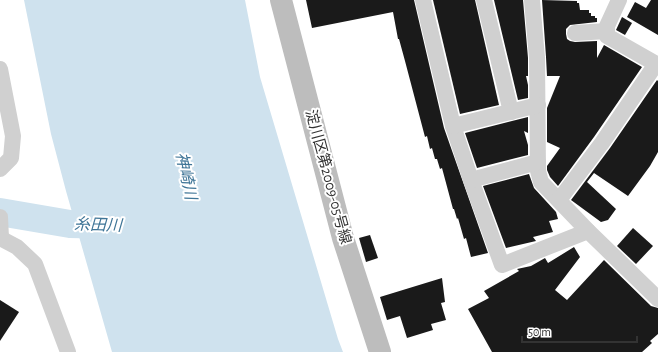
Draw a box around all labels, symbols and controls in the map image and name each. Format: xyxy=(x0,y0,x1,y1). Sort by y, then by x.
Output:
street label: 淀川区第2009-05号線 xyxy=(303,108,354,246)
water label: 神崎川 xyxy=(173,151,200,203)
water label: 糸田川 xyxy=(74,215,124,234)
scale bar xyxy=(522,318,637,344)
text: 50 m xyxy=(528,326,551,338)

